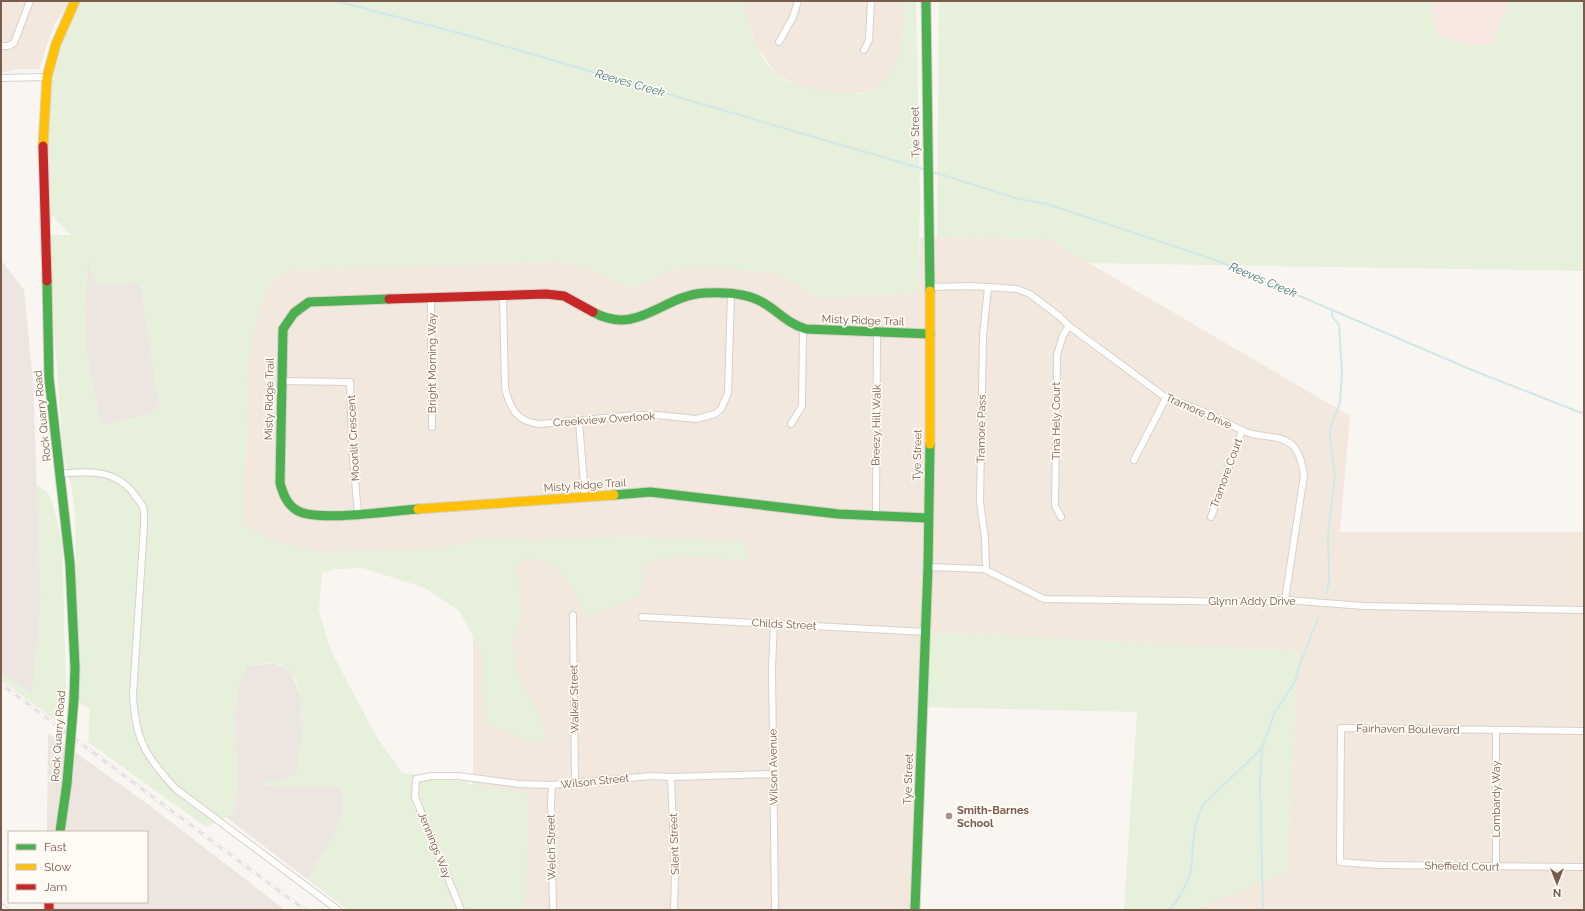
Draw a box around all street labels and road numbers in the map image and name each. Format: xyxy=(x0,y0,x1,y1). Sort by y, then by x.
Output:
street label: Tye Street xyxy=(909,106,922,158)
street label: Bright Morning Way xyxy=(426,313,439,413)
street label: Misty Ridge Trail xyxy=(821,313,904,328)
street label: Misty Ridge Trail xyxy=(262,358,277,440)
street label: Rock Quarry Road xyxy=(31,370,54,462)
street label: Tina Hely Court xyxy=(1050,382,1063,460)
street label: Breezy Hill Walk xyxy=(869,384,884,466)
street label: Tramore Drive xyxy=(1164,391,1235,432)
street label: Moonlit Crescent xyxy=(345,394,362,481)
street label: Tramore Pass xyxy=(974,395,989,463)
street label: Creekview Overlook xyxy=(553,409,656,430)
street label: Tye Street xyxy=(911,429,924,481)
street label: Tramore Court xyxy=(1208,436,1245,510)
street label: Misty Ridge Trail xyxy=(543,476,627,495)
street label: Glynn Addy Drive xyxy=(1208,595,1296,608)
street label: Childs Street xyxy=(751,616,817,633)
street label: Walker Street xyxy=(567,664,582,734)
street label: Rock Quarry Road xyxy=(49,690,68,782)
street label: Fairhaven Boulevard xyxy=(1356,722,1460,737)
street label: Wilson Avenue xyxy=(766,728,781,805)
street label: Tye Street xyxy=(901,753,916,805)
street label: Lombardy Way xyxy=(1490,760,1503,838)
street label: Wilson Street xyxy=(560,771,630,792)
street label: Jennings Way xyxy=(415,810,454,880)
street label: Silent Street xyxy=(667,813,682,875)
street label: Welch Street xyxy=(544,814,559,880)
street label: Sheffield Court xyxy=(1424,859,1500,874)

